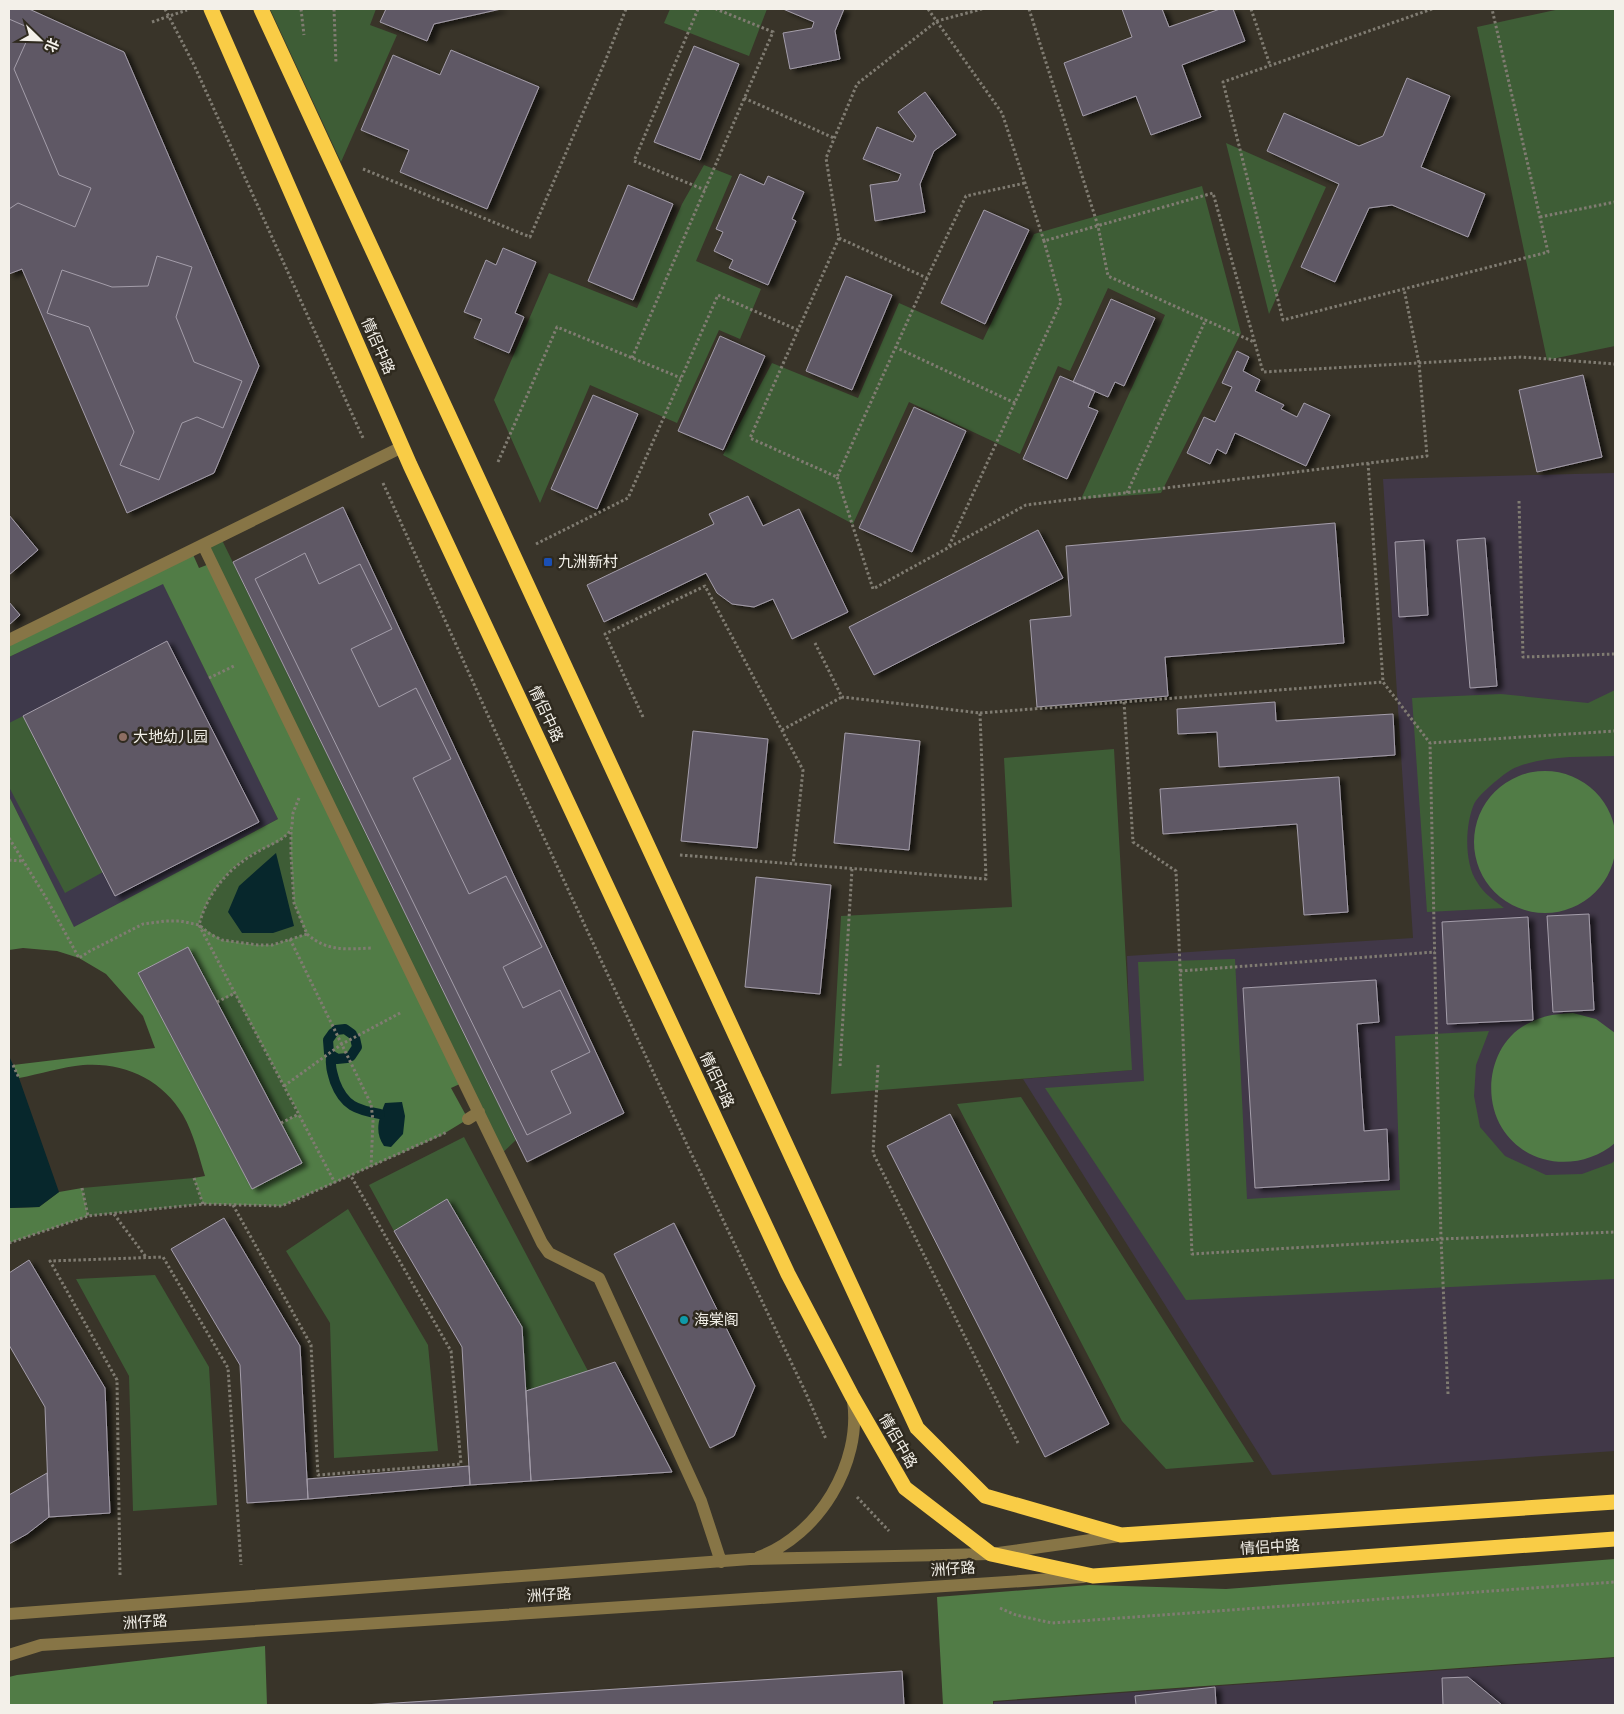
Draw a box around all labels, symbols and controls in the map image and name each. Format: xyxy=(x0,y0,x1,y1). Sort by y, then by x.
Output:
north arrow xyxy=(15,15,65,65)
text: 北 xyxy=(42,36,63,55)
street label: 情侣中路 xyxy=(358,315,399,377)
place label: 九洲新村 xyxy=(558,552,618,570)
marker: 九洲新村 xyxy=(542,556,554,568)
street label: 情侣中路 xyxy=(526,683,568,745)
place label: 大地幼儿园 xyxy=(133,727,208,745)
marker: 大地幼儿园 xyxy=(117,731,129,743)
street label: 情侣中路 xyxy=(697,1049,739,1111)
place label: 海棠阁 xyxy=(694,1310,739,1328)
marker: 海棠阁 xyxy=(678,1314,690,1326)
street label: 情侣中路 xyxy=(876,1410,922,1471)
street label: 情侣中路 xyxy=(1239,1535,1300,1557)
street label: 洲仔路 xyxy=(930,1557,976,1579)
street label: 洲仔路 xyxy=(526,1583,572,1605)
street label: 洲仔路 xyxy=(122,1610,168,1632)

